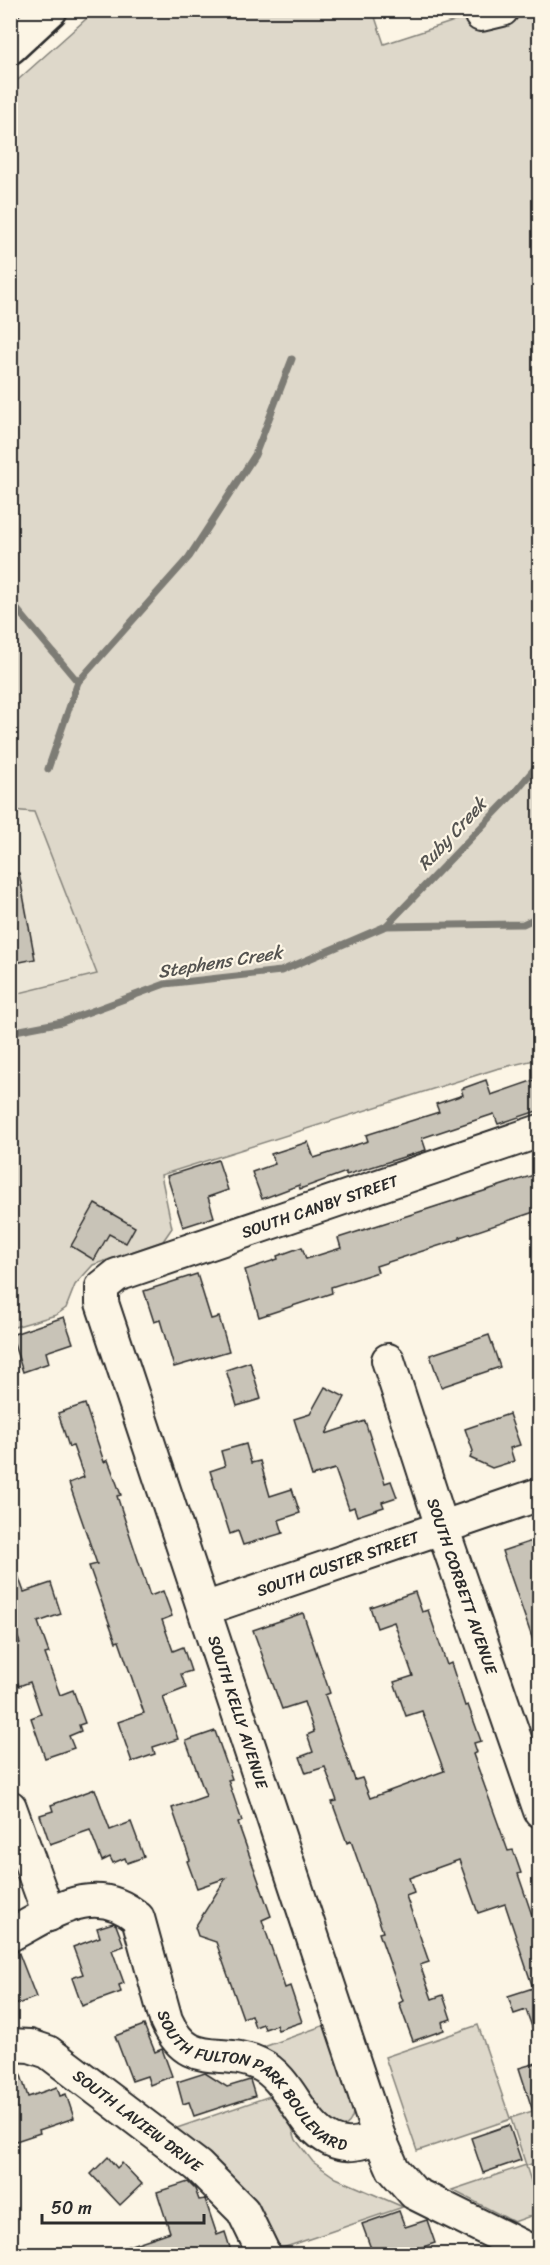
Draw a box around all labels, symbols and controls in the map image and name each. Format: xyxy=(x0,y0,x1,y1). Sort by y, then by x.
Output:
water label: Ruby Creek xyxy=(409,788,496,878)
water label: Stephens Creek xyxy=(156,936,287,988)
street label: SOUTH CANBY STREET xyxy=(237,1165,403,1246)
street label: SOUTH CORBETT AVENUE xyxy=(419,1494,507,1679)
street label: SOUTH CUSTER STREET xyxy=(252,1522,424,1605)
street label: SOUTH KELLY AVENUE xyxy=(199,1631,277,1794)
street label: SOUTH FULTON PARK BOULEVARD xyxy=(149,2007,350,2159)
street label: SOUTH LAVIEW DRIVE xyxy=(67,2061,210,2180)
scale bar xyxy=(42,2187,204,2225)
text: 50 m xyxy=(51,2192,92,2224)

